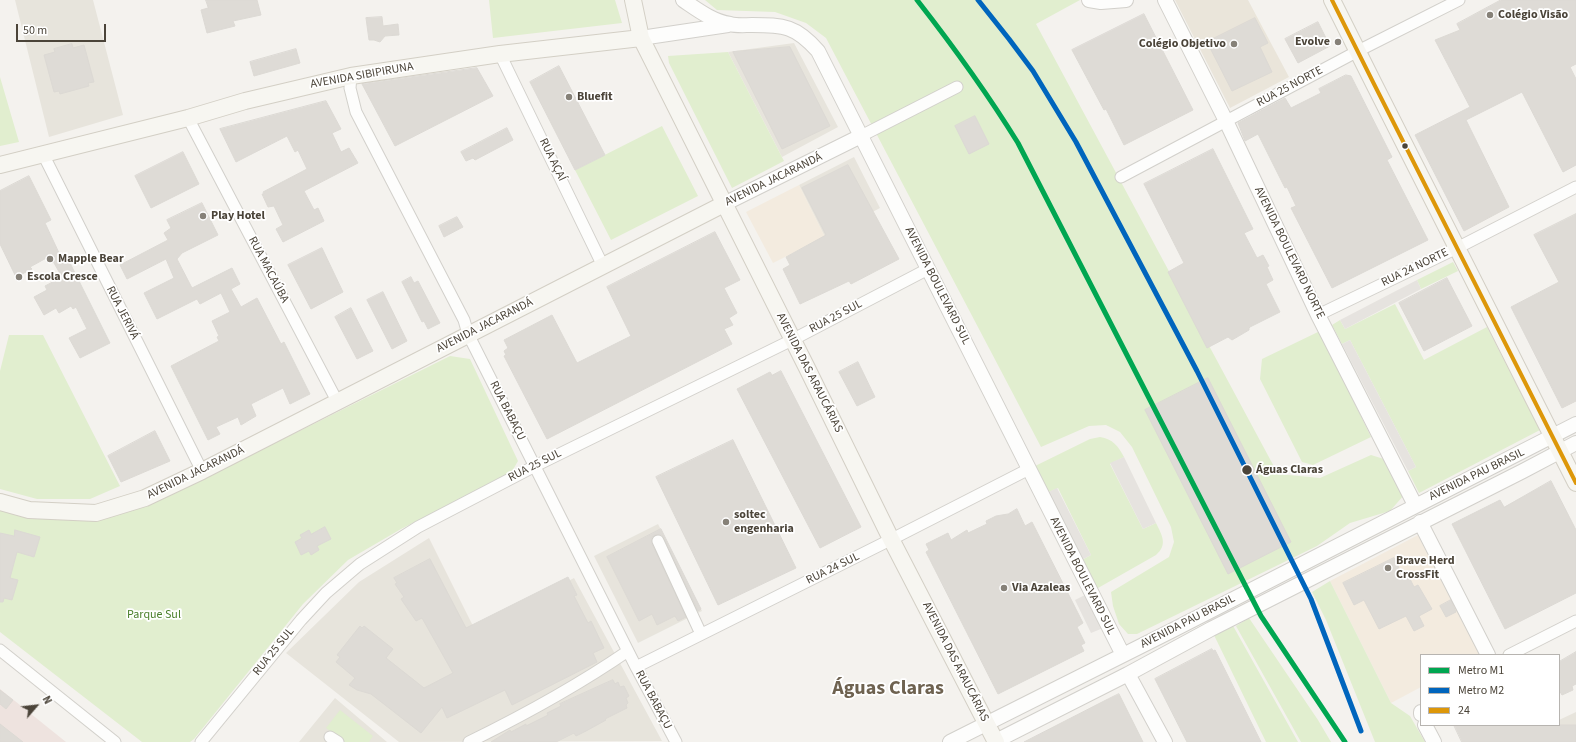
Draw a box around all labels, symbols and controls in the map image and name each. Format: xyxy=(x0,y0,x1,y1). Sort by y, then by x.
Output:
place label: Colégio Visão xyxy=(1498,8,1568,22)
marker: Colégio Visão xyxy=(1485,10,1495,20)
scale bar xyxy=(18,16,108,42)
text: 50 m xyxy=(23,22,47,39)
place label: Evolve xyxy=(1295,35,1330,49)
place label: Colégio Objetivo xyxy=(1139,37,1226,51)
marker: Evolve xyxy=(1333,37,1343,47)
marker: Colégio Objetivo xyxy=(1229,39,1239,49)
street label: AVENIDA SIBIPIRUNA xyxy=(309,60,415,92)
street label: RUA 25 NORTE xyxy=(1254,64,1326,110)
place label: Bluefit xyxy=(577,90,613,104)
marker: Bluefit xyxy=(564,92,574,102)
street label: RUA AÇAÍ xyxy=(535,136,569,184)
unlabelled marker xyxy=(1400,141,1410,151)
street label: AVENIDA JACARANDÁ xyxy=(723,150,825,210)
street label: AVENIDA BOULEVARD NORTE xyxy=(1251,185,1327,321)
place label: Play Hotel xyxy=(211,209,265,223)
marker: Play Hotel xyxy=(198,211,208,221)
street label: AVENIDA BOULEVARD SUL xyxy=(901,225,973,347)
street label: RUA MACAÚBA xyxy=(245,234,291,306)
street label: RUA 24 NORTE xyxy=(1379,246,1451,290)
place label: Mapple Bear xyxy=(58,252,124,266)
marker: Mapple Bear xyxy=(45,254,55,264)
place label: Escola Cresce xyxy=(27,270,98,284)
marker: Escola Cresce xyxy=(14,272,24,282)
street label: RUA JERIVÁ xyxy=(102,284,142,342)
street label: AVENIDA JACARANDÁ xyxy=(434,295,536,357)
street label: RUA 25 SUL xyxy=(807,297,865,337)
street label: AVENIDA DAS ARAUCÁRIAS xyxy=(773,311,845,435)
street label: RUA BABAÇU xyxy=(486,379,528,443)
street label: AVENIDA JACARANDÁ xyxy=(145,443,247,503)
street label: AVENIDA PAU BRASIL xyxy=(1427,446,1527,504)
street label: RUA 25 SUL xyxy=(506,447,564,485)
marker: Águas Claras xyxy=(1240,463,1254,477)
place label: Águas Claras xyxy=(1256,463,1323,477)
place label: soltec engenharia xyxy=(734,508,794,536)
street label: AVENIDA BOULEVARD SUL xyxy=(1046,515,1118,637)
marker: soltec engenharia xyxy=(721,517,731,527)
street label: RUA 24 SUL xyxy=(804,550,862,588)
place label: Brave Herd CrossFit xyxy=(1396,554,1455,582)
marker: Brave Herd CrossFit xyxy=(1383,563,1393,573)
place label: Via Azaleas xyxy=(1012,581,1070,595)
marker: Via Azaleas xyxy=(999,583,1009,593)
street label: AVENIDA PAU BRASIL xyxy=(1138,592,1238,652)
street label: AVENIDA DAS ARAUCÁRIAS xyxy=(919,600,991,724)
park label: Parque Sul xyxy=(127,608,181,622)
street label: RUA 25 SUL xyxy=(250,625,298,679)
legend xyxy=(1420,654,1560,726)
text: Metro M1 xyxy=(1458,662,1504,679)
street label: RUA BABAÇU xyxy=(631,668,675,732)
district label: Águas Claras xyxy=(832,678,944,702)
text: Metro M2 xyxy=(1458,682,1504,699)
north arrow xyxy=(16,686,56,726)
text: N xyxy=(39,693,55,707)
text: 24 xyxy=(1458,702,1470,719)

